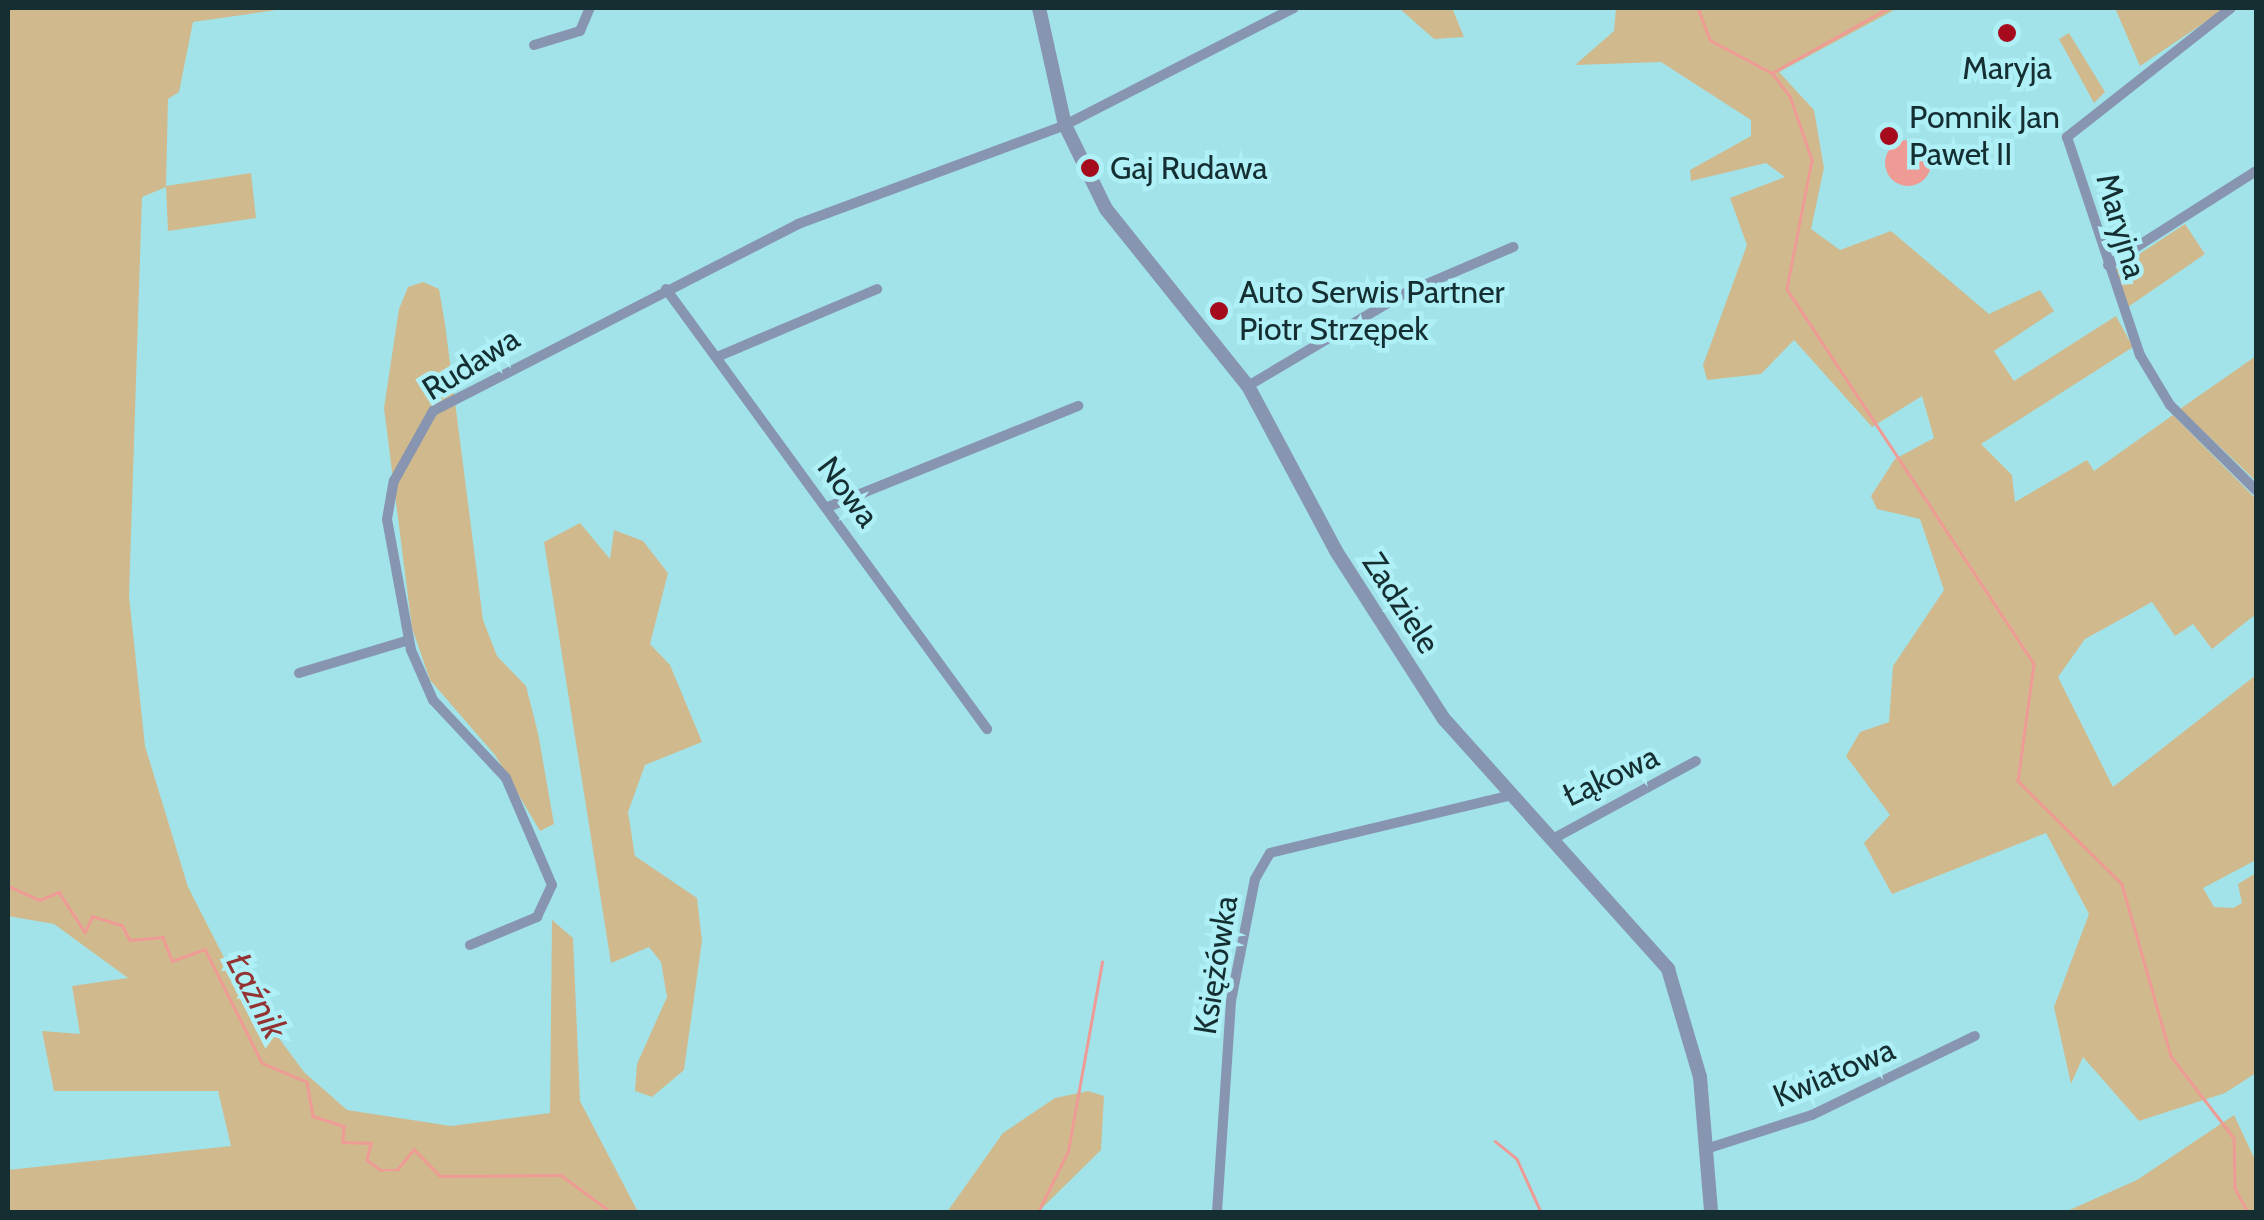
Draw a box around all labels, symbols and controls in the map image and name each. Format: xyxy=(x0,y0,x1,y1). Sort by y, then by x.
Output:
marker: Maryja xyxy=(1996,22,2018,44)
place label: Maryja xyxy=(1962,49,2052,87)
place label: Pomnik Jan Paweł II xyxy=(1909,99,2060,174)
marker: Pomnik Jan Paweł II xyxy=(1878,125,1900,147)
place label: Gaj Rudawa xyxy=(1110,149,1268,187)
marker: Gaj Rudawa xyxy=(1079,157,1101,179)
street label: Maryjna xyxy=(2088,169,2154,283)
place label: Auto Serwis Partner Piotr Strzępek xyxy=(1239,274,1505,349)
marker: Auto Serwis Partner Piotr Strzępek xyxy=(1208,300,1230,322)
street label: Rudawa xyxy=(416,319,526,409)
street label: Nowa xyxy=(809,449,887,535)
street label: Zadziele xyxy=(1354,545,1448,661)
street label: Łąkowa xyxy=(1557,737,1665,815)
street label: Księżówka xyxy=(1186,893,1246,1037)
water label: Łaźnik xyxy=(218,946,296,1046)
street label: Kwiatowa xyxy=(1767,1030,1901,1116)

